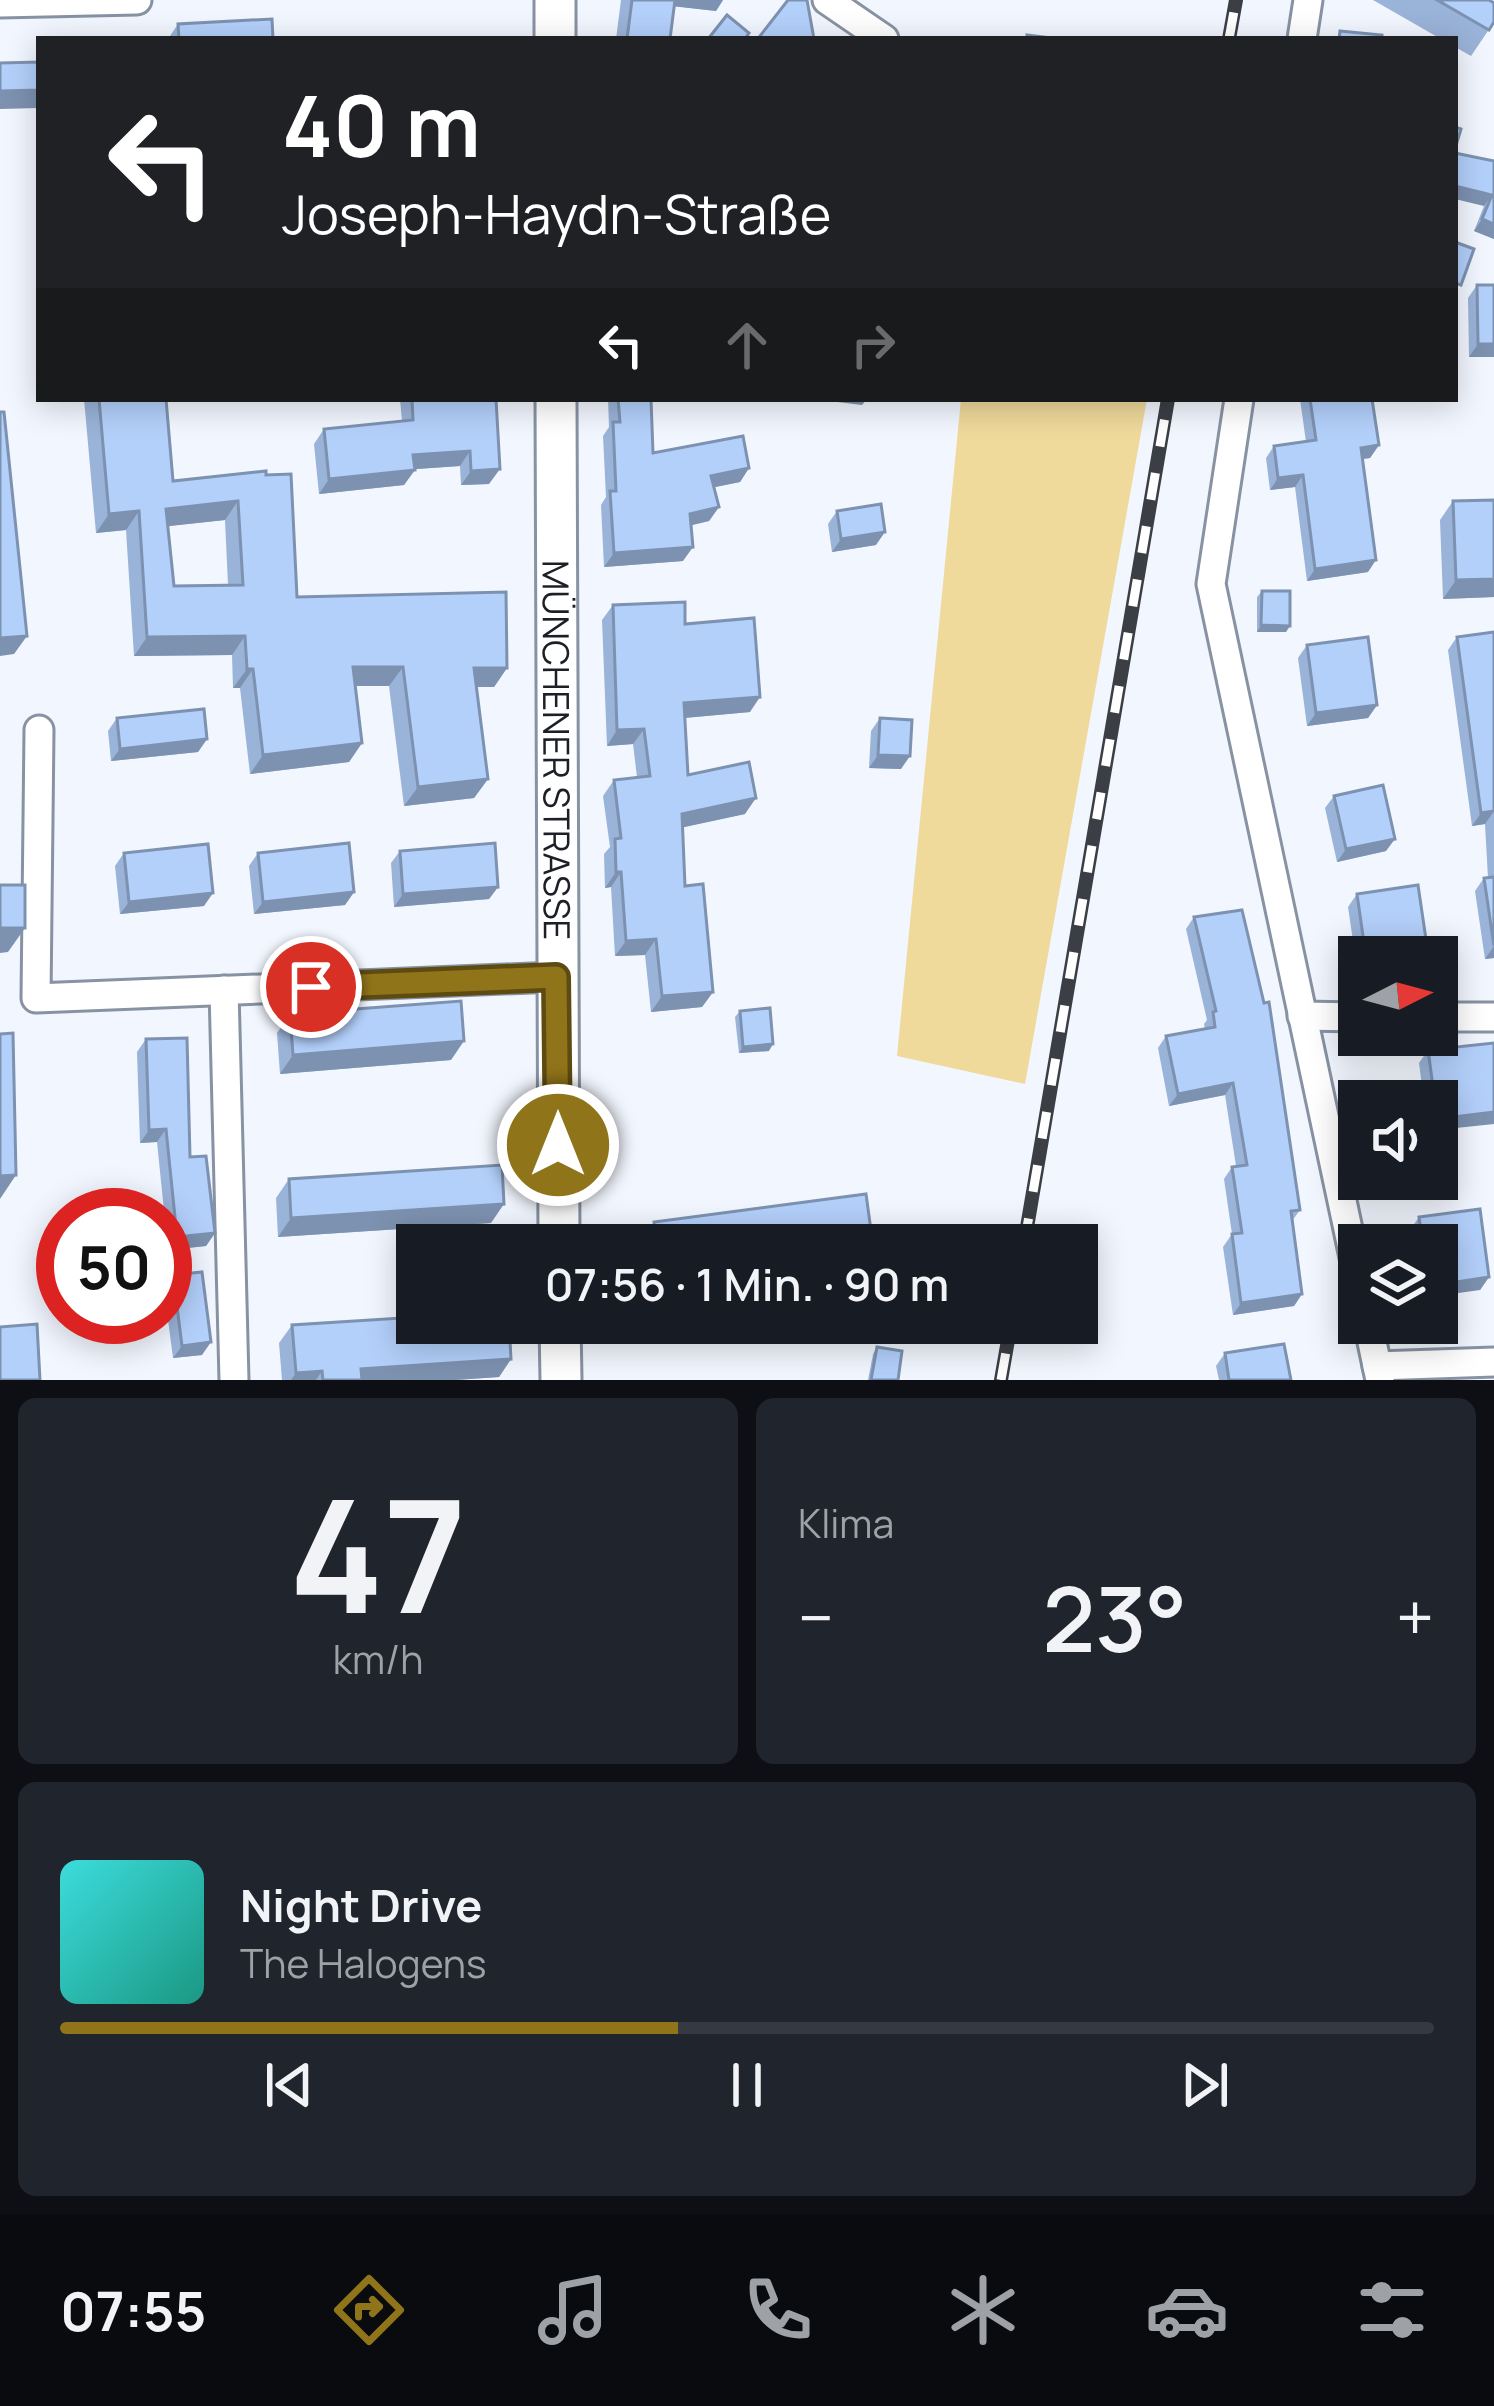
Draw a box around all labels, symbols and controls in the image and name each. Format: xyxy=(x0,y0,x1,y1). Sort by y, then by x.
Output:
text: 40 m xyxy=(282,67,481,182)
icon: left xyxy=(84,84,240,240)
text: Joseph-Haydn-Straße xyxy=(282,176,831,250)
icon: left xyxy=(588,312,654,378)
icon: ahead xyxy=(714,312,780,378)
icon: right xyxy=(840,312,906,378)
street label: MÜNCHENER STRASSE xyxy=(532,560,582,940)
pin xyxy=(260,936,362,1038)
north arrow xyxy=(1338,936,1458,1056)
map controls xyxy=(1338,936,1458,1344)
icon: arrive xyxy=(278,954,344,1020)
button: sound xyxy=(1338,1080,1458,1200)
position arrow xyxy=(495,1082,621,1208)
speed limit sign: 50 xyxy=(36,1188,192,1344)
button: layers xyxy=(1338,1224,1458,1344)
text: 07:56 · 1 Min. · 90 m xyxy=(545,1253,949,1315)
text: 47 xyxy=(289,1447,467,1660)
text: Klima xyxy=(798,1496,894,1550)
text: 23° xyxy=(1042,1556,1187,1679)
text: − xyxy=(798,1572,834,1662)
text: + xyxy=(1396,1572,1434,1662)
text: km/h xyxy=(333,1632,423,1686)
text: Night Drive xyxy=(240,1874,482,1936)
text: The Halogens xyxy=(240,1936,487,1990)
icon: previous xyxy=(256,2052,322,2118)
icon: pause xyxy=(714,2052,780,2118)
icon: next xyxy=(1172,2052,1238,2118)
icon: directions xyxy=(327,2268,411,2352)
icon: music xyxy=(531,2268,615,2352)
icon: phone xyxy=(736,2268,820,2352)
icon: climate xyxy=(941,2268,1025,2352)
icon: car xyxy=(1145,2268,1229,2352)
icon: filters xyxy=(1350,2268,1434,2352)
text: 07:55 xyxy=(60,2273,206,2347)

